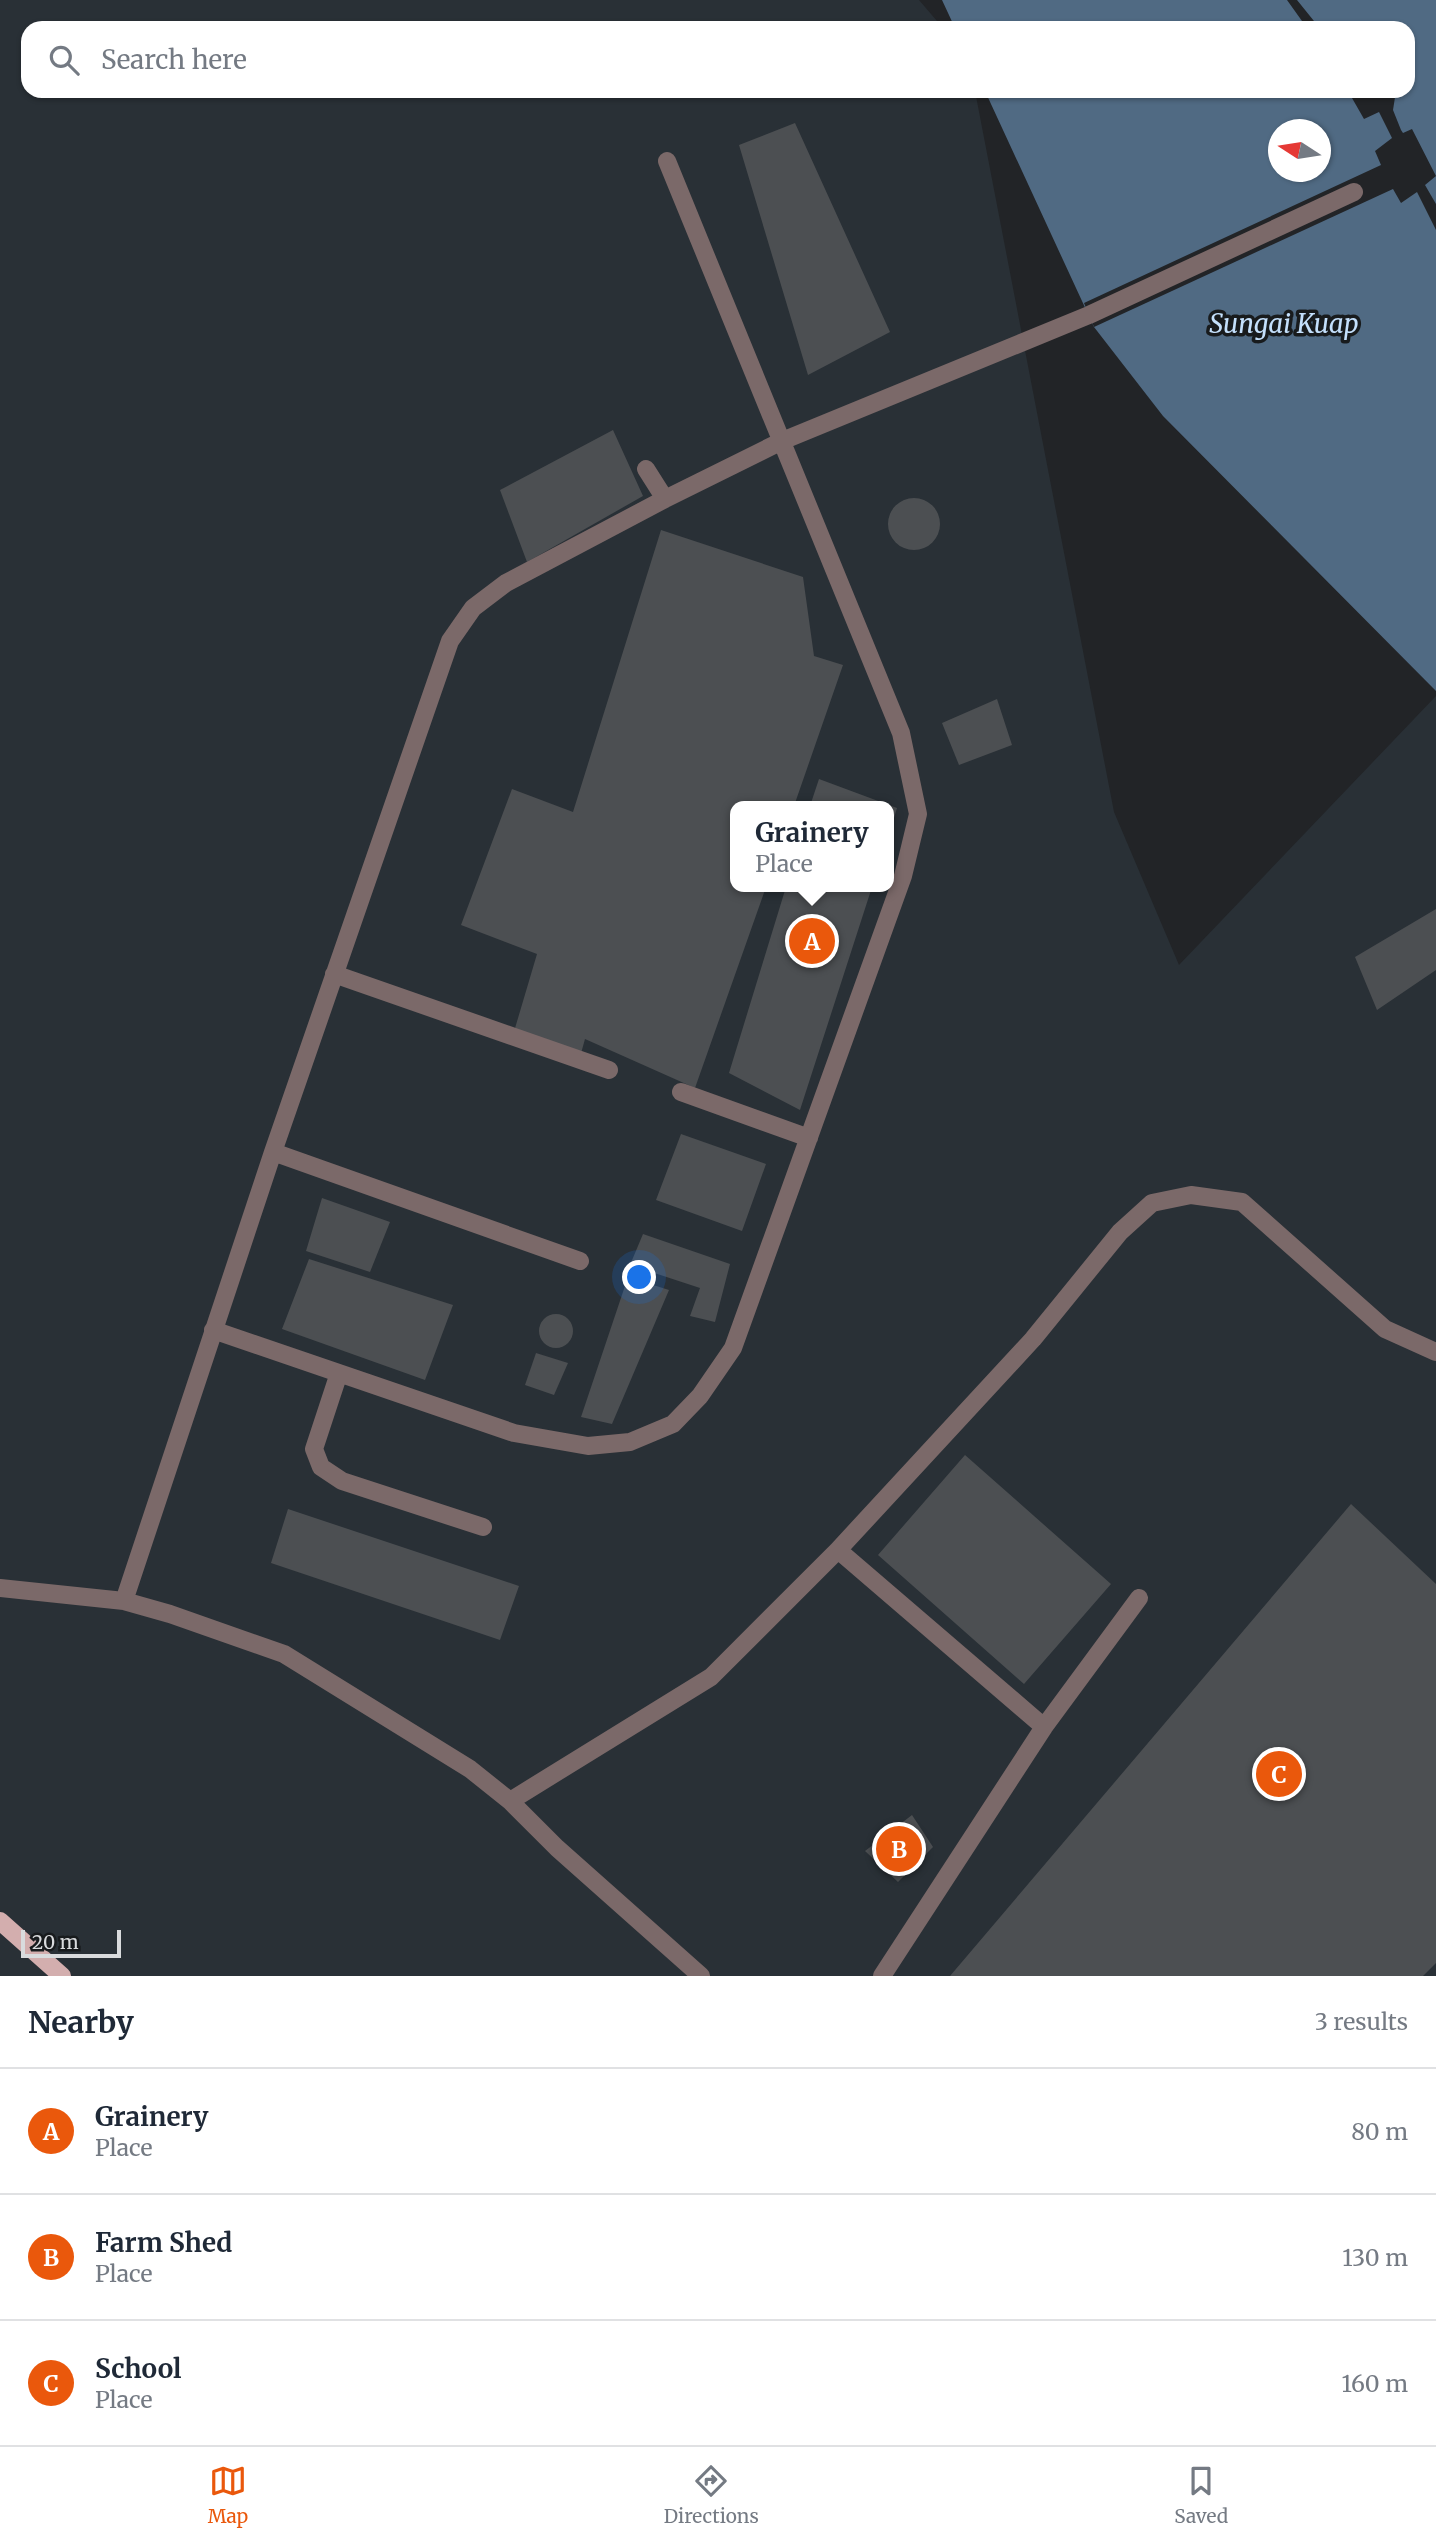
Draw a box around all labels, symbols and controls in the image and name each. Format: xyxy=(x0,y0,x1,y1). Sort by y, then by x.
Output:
search box xyxy=(21,21,1415,98)
icon: search xyxy=(45,41,83,79)
text: Search here xyxy=(101,43,247,76)
north arrow xyxy=(1268,119,1331,182)
water label: Sungai Kuap xyxy=(1209,307,1359,340)
popup xyxy=(730,801,894,892)
text: Grainery xyxy=(755,816,869,849)
text: Place xyxy=(755,849,813,878)
pin: A xyxy=(789,915,835,967)
your location xyxy=(622,1260,656,1294)
pin: C xyxy=(1256,1748,1302,1800)
pin: B xyxy=(876,1823,922,1875)
scale bar xyxy=(21,1927,121,1959)
text: 20 m xyxy=(32,1930,79,1954)
text: Nearby xyxy=(28,2003,134,2041)
text: 3 results xyxy=(1315,2007,1408,2036)
text: Grainery xyxy=(95,2100,208,2133)
text: A xyxy=(43,2117,59,2146)
text: 80 m xyxy=(1351,2117,1408,2146)
text: Place xyxy=(95,2133,152,2162)
text: Farm Shed xyxy=(95,2226,232,2259)
text: B xyxy=(43,2243,59,2272)
text: 130 m xyxy=(1342,2243,1408,2272)
text: Place xyxy=(95,2259,152,2288)
text: School xyxy=(95,2352,181,2385)
text: C xyxy=(43,2369,59,2398)
text: 160 m xyxy=(1342,2369,1408,2398)
text: Place xyxy=(95,2385,152,2414)
tab: Map xyxy=(208,2462,248,2528)
tab: Directions xyxy=(664,2462,759,2528)
tab: Saved xyxy=(1174,2462,1228,2528)

